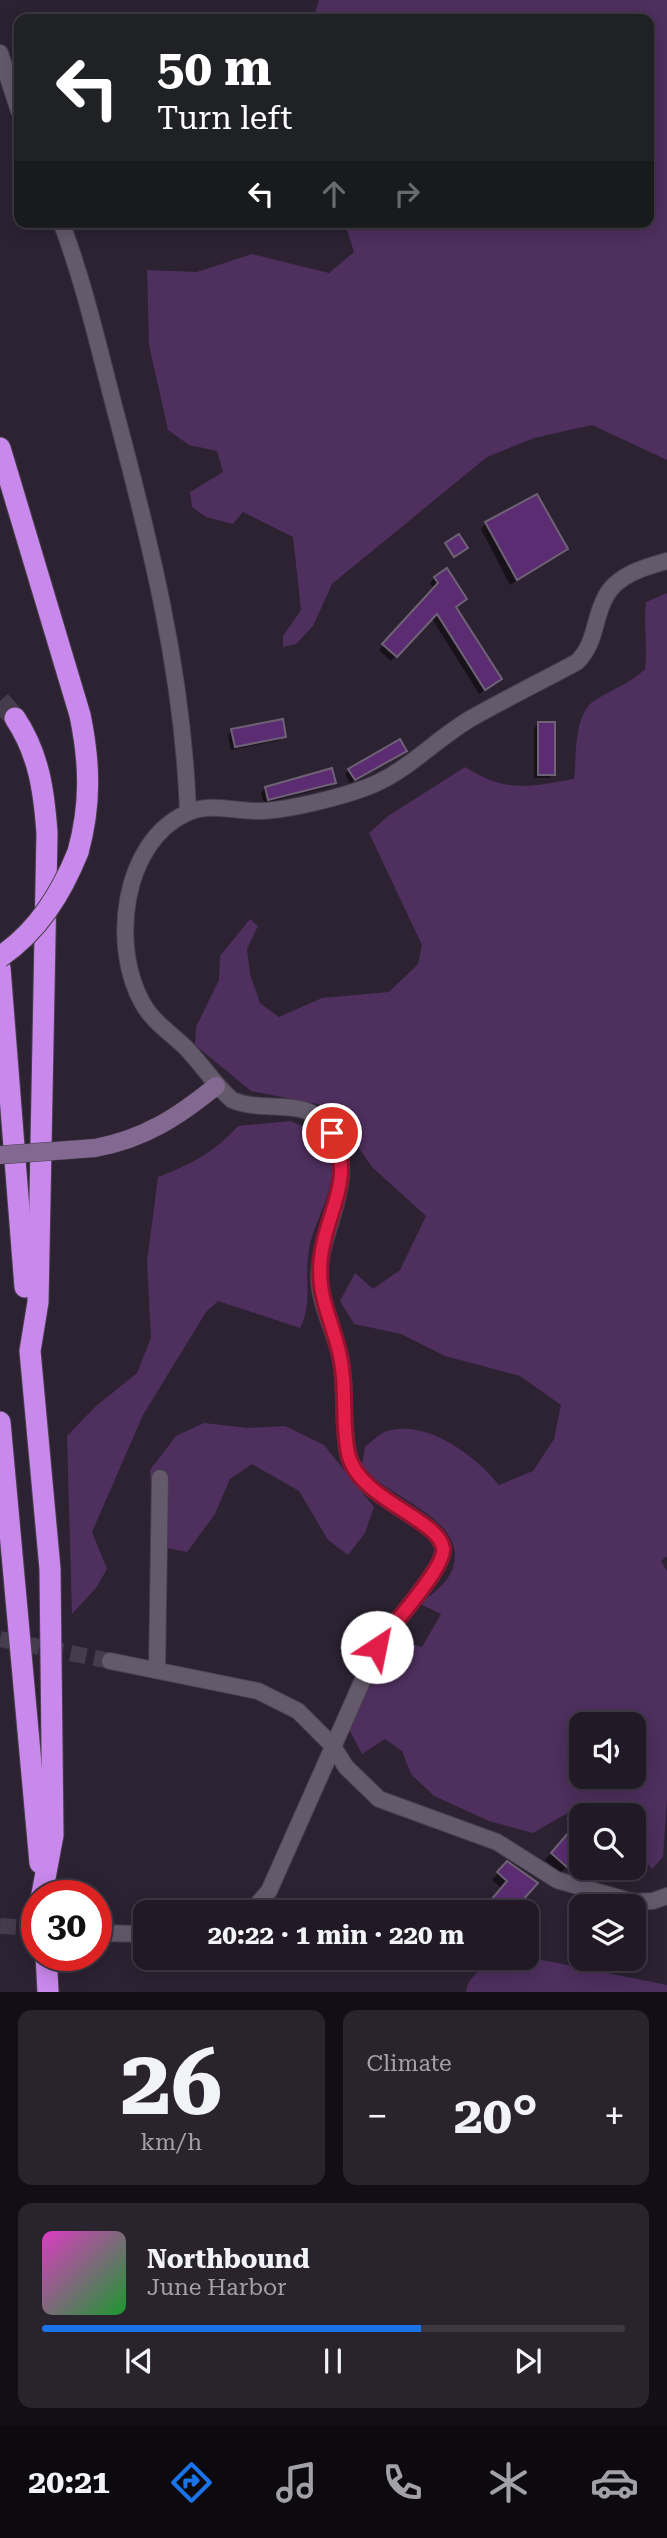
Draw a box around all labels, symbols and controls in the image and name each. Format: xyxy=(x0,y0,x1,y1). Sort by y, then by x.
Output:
text: 50 m xyxy=(157,40,272,97)
icon: left xyxy=(42,42,133,133)
text: Turn left xyxy=(157,99,292,137)
icon: left xyxy=(242,175,280,213)
icon: ahead xyxy=(315,175,353,213)
icon: right xyxy=(388,175,426,213)
pin xyxy=(302,1103,362,1163)
icon: arrive xyxy=(313,1114,351,1152)
position arrow xyxy=(340,1610,414,1684)
map controls xyxy=(569,1712,646,1971)
button: sound xyxy=(569,1712,646,1789)
button: search xyxy=(569,1803,646,1880)
speed limit sign: 30 xyxy=(21,1880,112,1971)
button: layers xyxy=(569,1894,646,1971)
text: 20:22 · 1 min · 220 m xyxy=(208,1920,464,1950)
text: 26 xyxy=(120,2030,222,2136)
text: Climate xyxy=(367,2050,452,2077)
text: 20° xyxy=(454,2085,538,2146)
text: − xyxy=(367,2094,388,2138)
text: + xyxy=(604,2094,625,2138)
text: km/h xyxy=(140,2129,202,2156)
text: Northbound xyxy=(147,2244,310,2274)
text: June Harbor xyxy=(147,2274,287,2301)
icon: previous xyxy=(120,2342,158,2380)
icon: pause xyxy=(314,2342,352,2380)
icon: next xyxy=(509,2342,547,2380)
icon: directions xyxy=(167,2458,216,2507)
icon: music xyxy=(272,2458,321,2507)
icon: phone xyxy=(378,2458,427,2507)
icon: climate xyxy=(484,2458,533,2507)
icon: car xyxy=(590,2458,639,2507)
text: 20:21 xyxy=(28,2463,110,2501)

